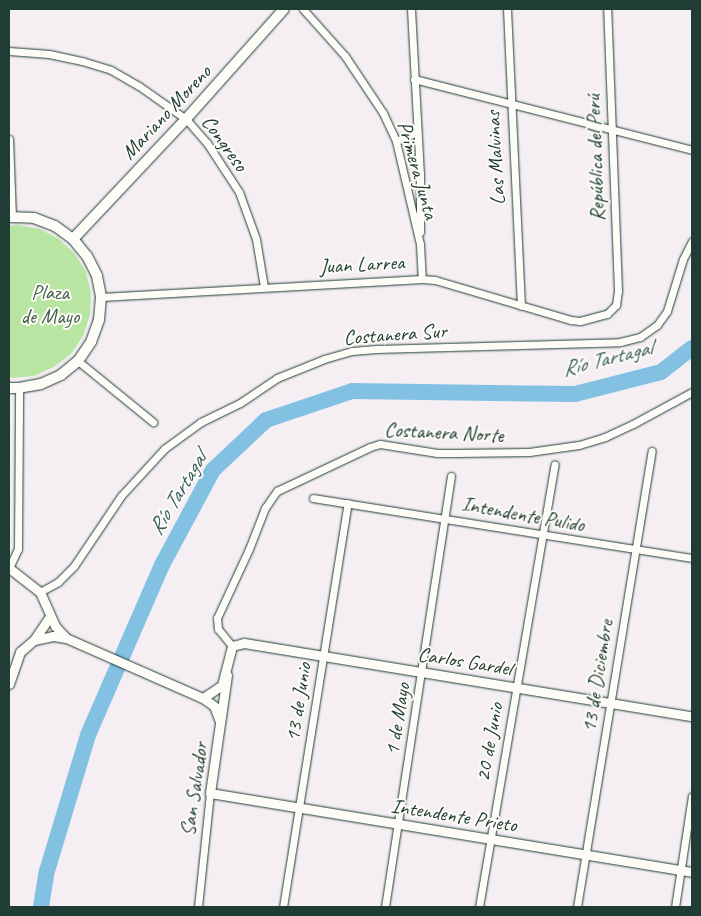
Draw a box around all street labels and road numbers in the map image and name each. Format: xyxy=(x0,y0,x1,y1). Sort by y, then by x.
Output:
street label: Mariano Moreno xyxy=(116,59,216,165)
street label: República del Perú xyxy=(580,94,610,222)
street label: Congreso xyxy=(196,110,254,176)
street label: Las Malvinas xyxy=(480,110,510,206)
street label: Primera Junta xyxy=(392,118,444,222)
street label: Juan Larrea xyxy=(319,249,405,279)
street label: Costanera Sur xyxy=(343,318,447,350)
street label: Costanera Norte xyxy=(384,416,504,448)
street label: Intendente Pulido xyxy=(460,491,586,537)
street label: 13 de Diciembre xyxy=(576,617,618,735)
street label: Carlos Gardel xyxy=(416,641,514,681)
street label: 13 de Junio xyxy=(279,661,317,743)
street label: 1 de Mayo xyxy=(379,681,415,757)
street label: 20 de Junio xyxy=(470,701,508,783)
street label: San Salvador xyxy=(175,740,213,838)
street label: Intendente Prieto xyxy=(389,793,519,837)

